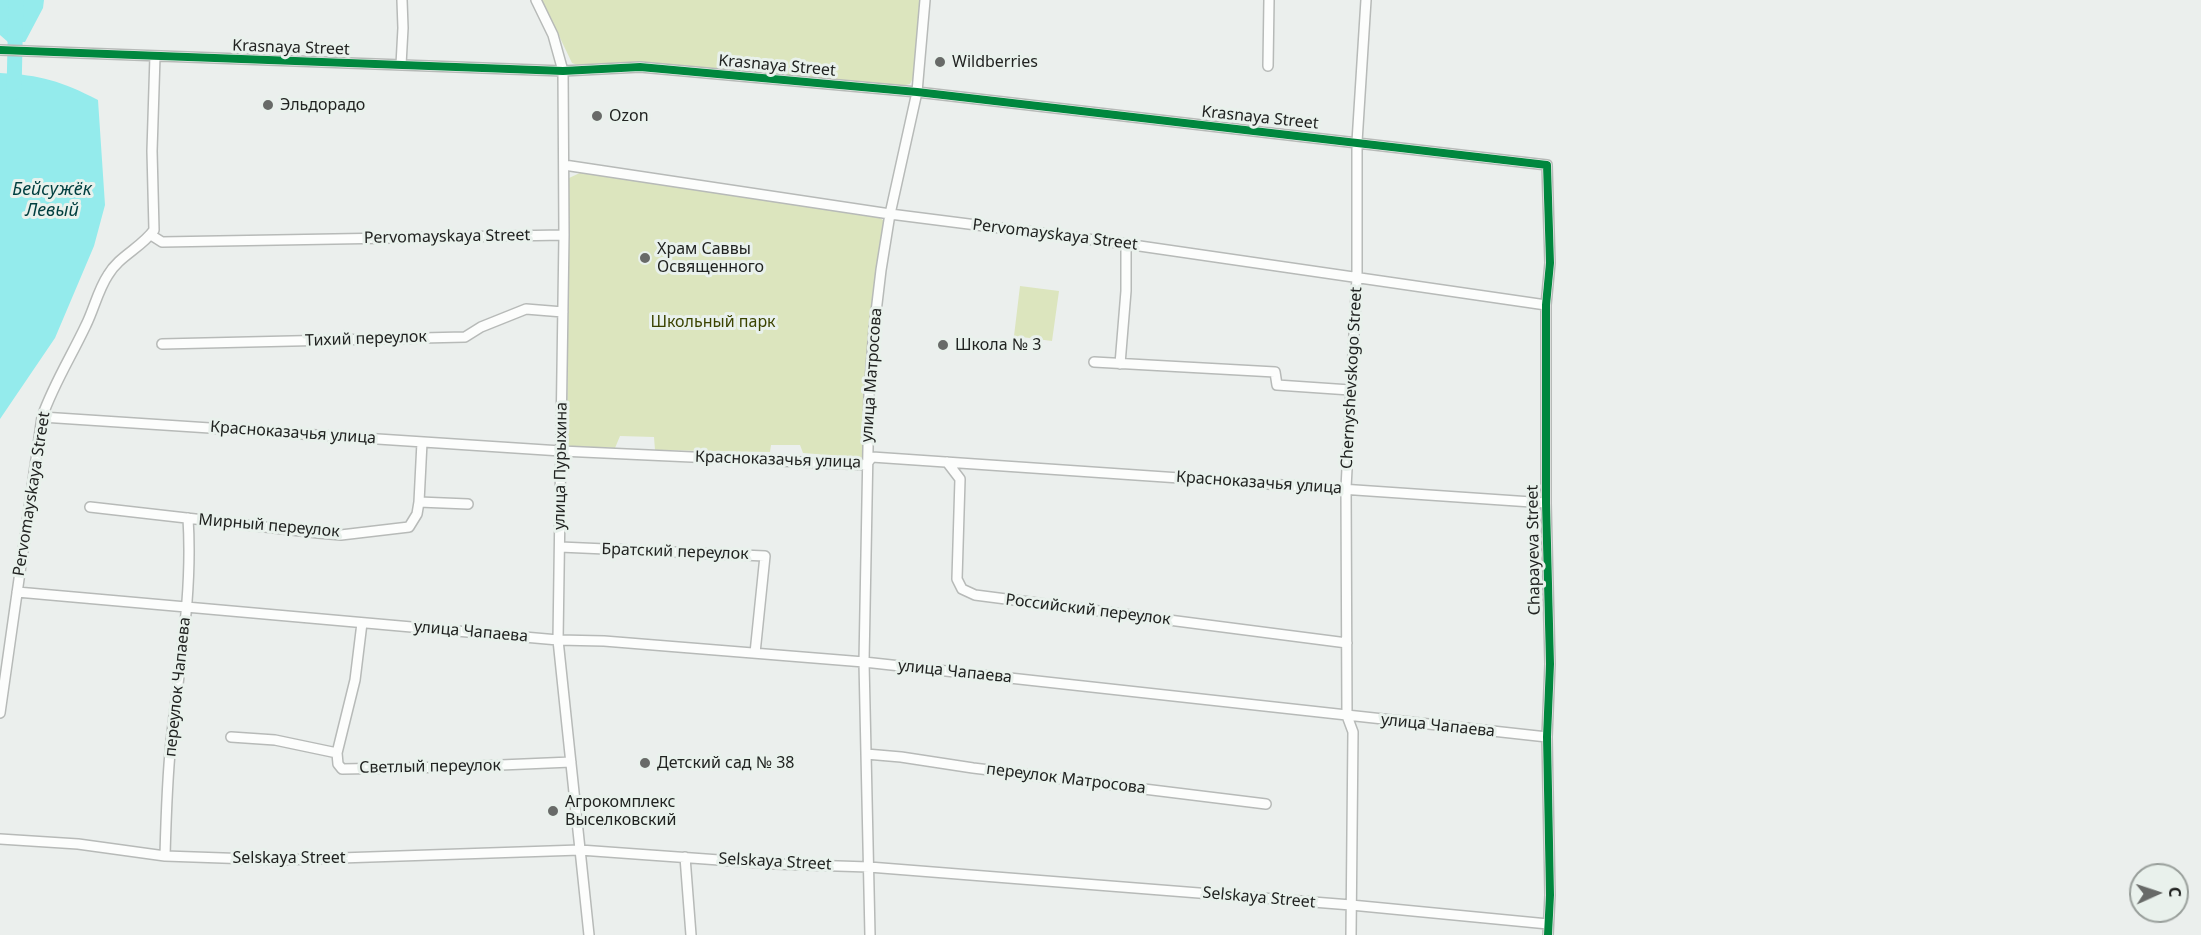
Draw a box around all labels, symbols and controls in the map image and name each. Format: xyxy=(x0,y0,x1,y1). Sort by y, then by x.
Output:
street label: Krasnaya Street xyxy=(232,36,350,60)
street label: Krasnaya Street xyxy=(718,51,836,81)
place label: Wildberries xyxy=(952,52,1038,72)
marker: Wildberries xyxy=(933,55,947,69)
place label: Эльдорадо xyxy=(280,95,365,115)
marker: Эльдорадо xyxy=(261,98,275,112)
street label: Krasnaya Street xyxy=(1200,102,1320,134)
place label: Ozon xyxy=(609,106,649,126)
marker: Ozon xyxy=(590,109,604,123)
water label: Бейсужёк Левый xyxy=(12,179,92,222)
street label: Pervomayskaya Street xyxy=(971,215,1139,255)
street label: Pervomayskaya Street xyxy=(364,226,530,248)
place label: Храм Саввы Освященного xyxy=(657,239,764,277)
marker: Храм Саввы Освященного xyxy=(638,251,652,265)
street label: Chernyshevskogo Street xyxy=(1338,286,1366,470)
street label: улица Матросова xyxy=(858,307,886,443)
park label: Школьный парк xyxy=(650,312,776,332)
street label: Тихий переулок xyxy=(305,327,427,351)
place label: Школа № 3 xyxy=(955,335,1041,355)
marker: Школа № 3 xyxy=(936,338,950,352)
street label: улица Пурыхина xyxy=(550,402,572,530)
street label: Pervomayskaya Street xyxy=(10,410,54,578)
street label: Красноказачья улица xyxy=(209,418,377,448)
street label: Красноказачья улица xyxy=(695,448,861,472)
street label: Красноказачья улица xyxy=(1175,468,1343,498)
street label: Chapayeva Street xyxy=(1523,485,1545,615)
street label: Мирный переулок xyxy=(198,510,340,542)
street label: Братский переулок xyxy=(601,540,749,564)
street label: Российский переулок xyxy=(1004,590,1172,630)
street label: переулок Чапаева xyxy=(161,616,195,758)
street label: улица Чапаева xyxy=(413,617,529,647)
street label: улица Чапаева xyxy=(897,656,1013,688)
street label: улица Чапаева xyxy=(1380,710,1496,742)
place label: Детский сад № 38 xyxy=(657,753,794,773)
street label: Светлый переулок xyxy=(359,756,501,778)
marker: Детский сад № 38 xyxy=(638,756,652,770)
street label: переулок Матросова xyxy=(985,760,1147,798)
place label: Агрокомплекс Выселковский xyxy=(565,792,676,830)
marker: Агрокомплекс Выселковский xyxy=(546,804,560,818)
street label: Selskaya Street xyxy=(232,848,346,868)
street label: Selskaya Street xyxy=(718,849,832,875)
north arrow xyxy=(2129,863,2189,923)
street label: Selskaya Street xyxy=(1202,884,1316,912)
text: С xyxy=(2164,886,2186,898)

